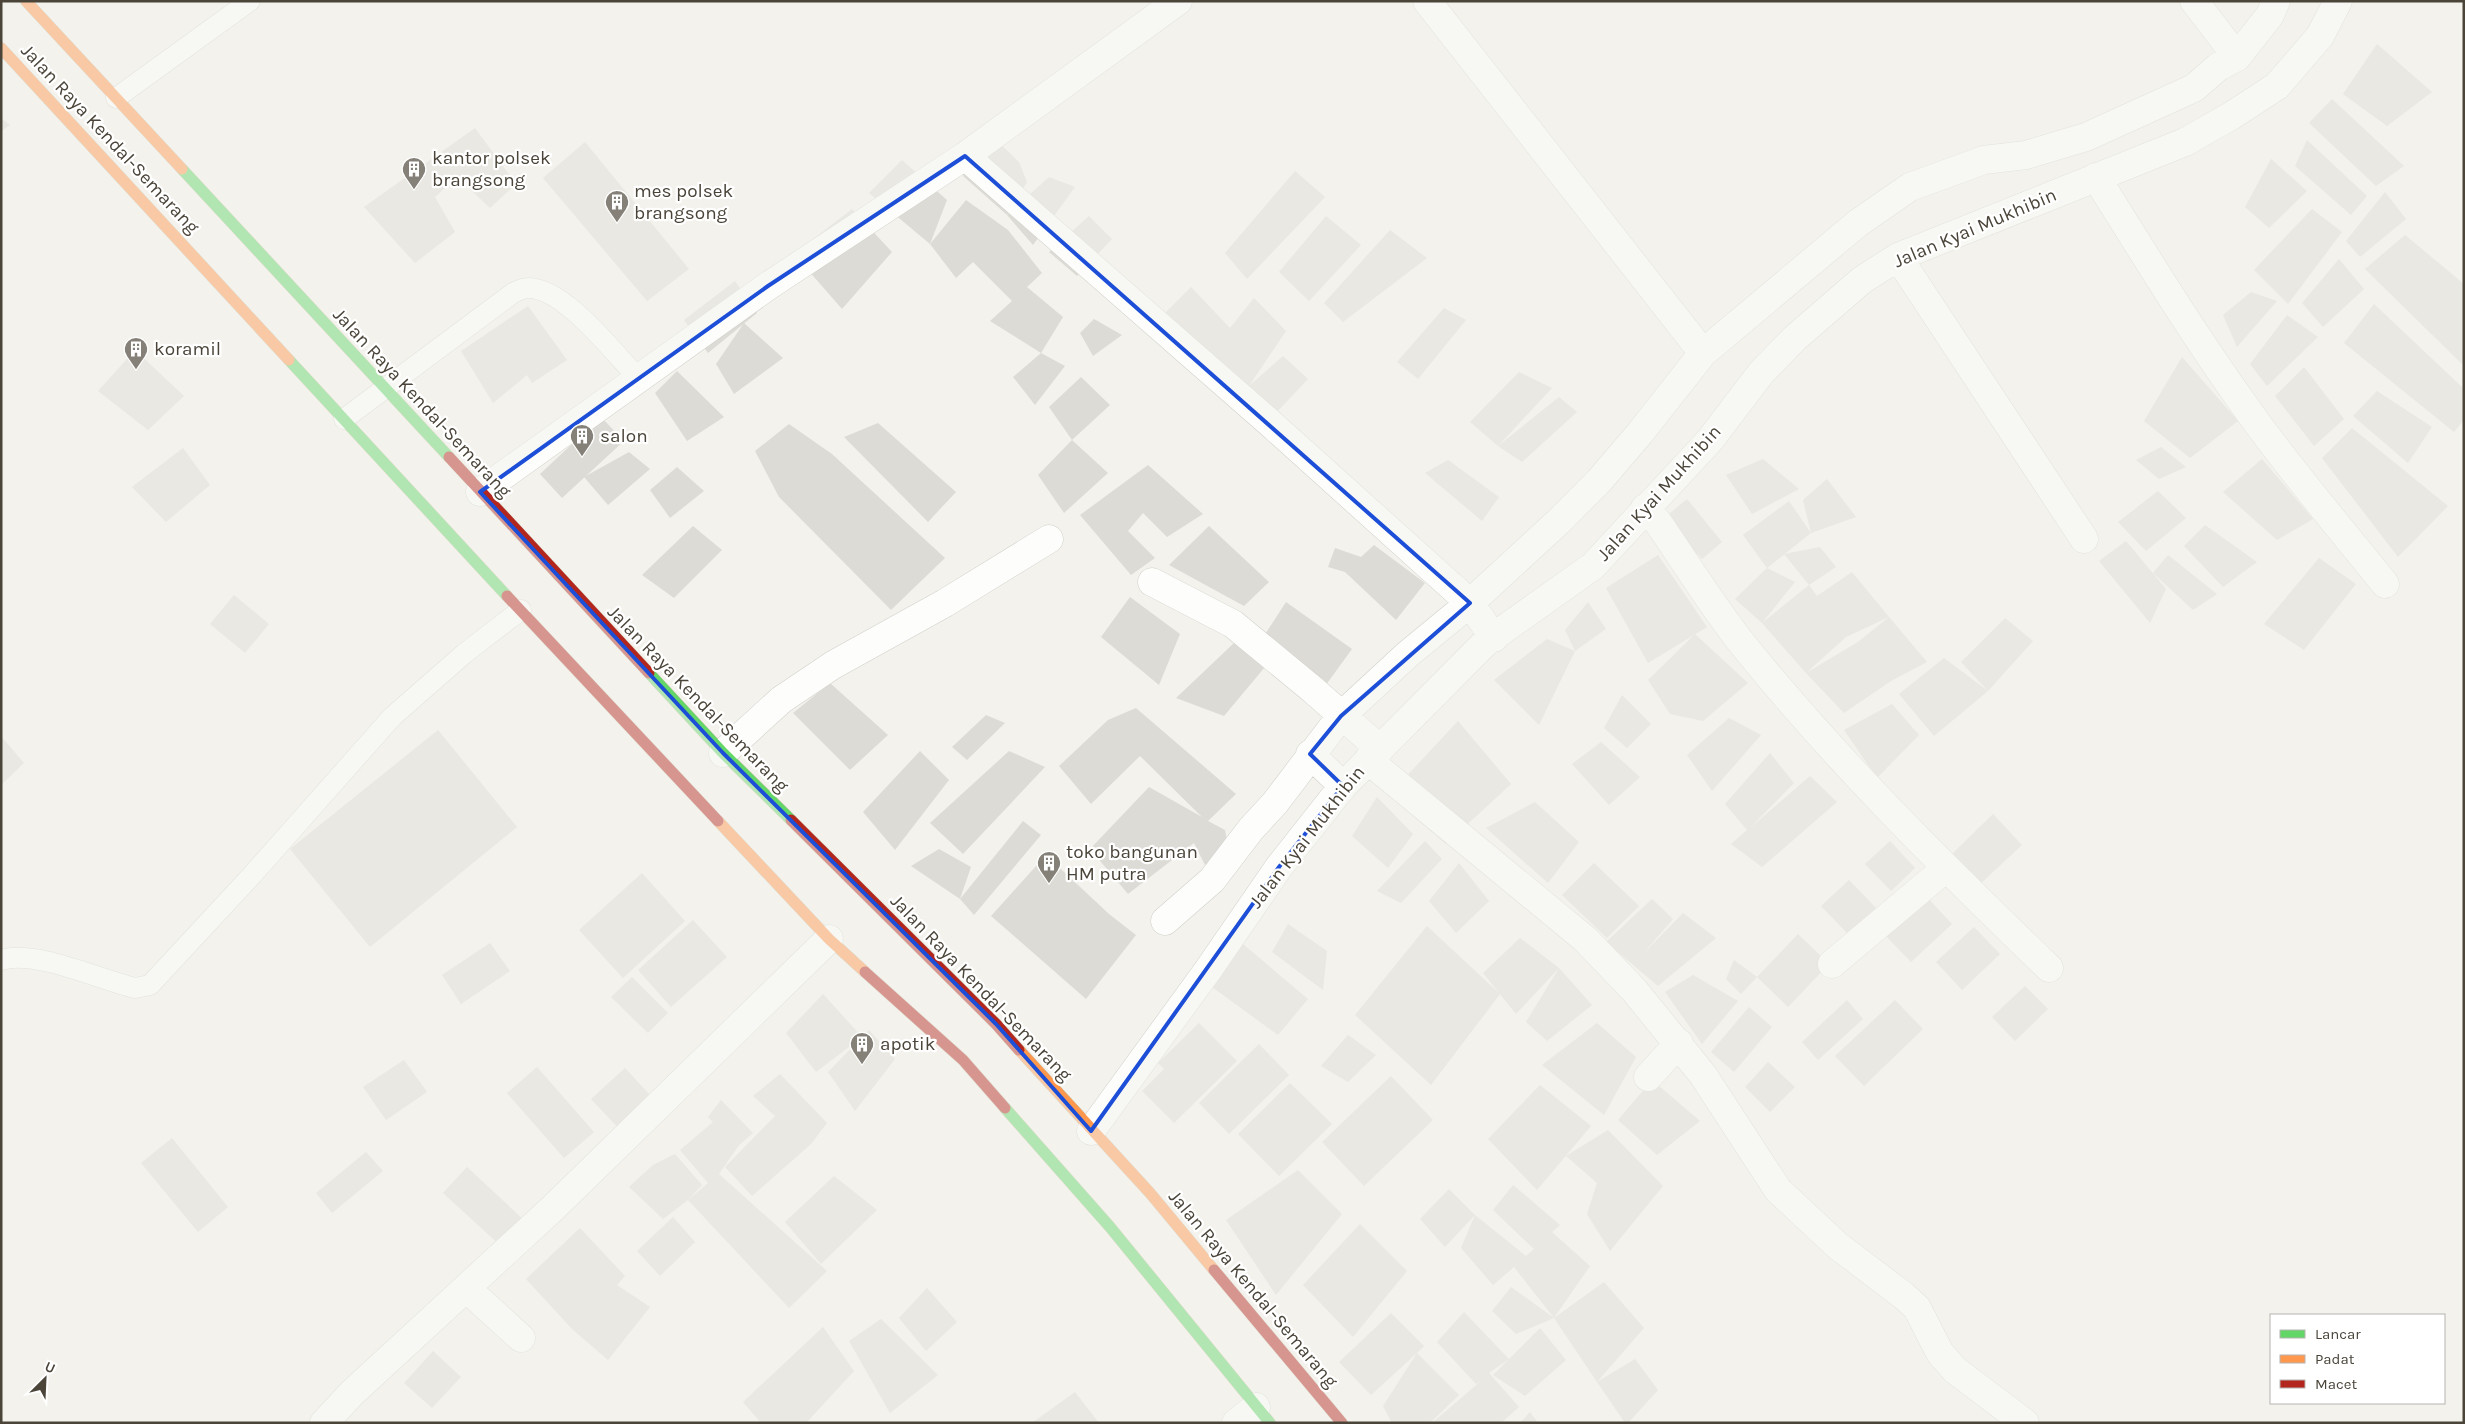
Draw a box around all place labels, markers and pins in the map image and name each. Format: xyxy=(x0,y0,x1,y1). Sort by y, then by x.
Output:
place label: kantor polsek brangsong xyxy=(432,147,551,191)
building icon: kantor polsek brangsong xyxy=(401,156,427,190)
place label: mes polsek brangsong xyxy=(634,180,734,224)
building icon: mes polsek brangsong xyxy=(604,189,630,223)
building icon: koramil xyxy=(123,336,149,370)
place label: koramil xyxy=(154,338,221,360)
building icon: salon xyxy=(569,423,595,457)
place label: salon xyxy=(600,425,648,447)
place label: toko bangunan HM putra xyxy=(1066,841,1198,885)
building icon: toko bangunan HM putra xyxy=(1036,850,1062,884)
building icon: apotik xyxy=(849,1031,875,1065)
place label: apotik xyxy=(880,1033,936,1055)

